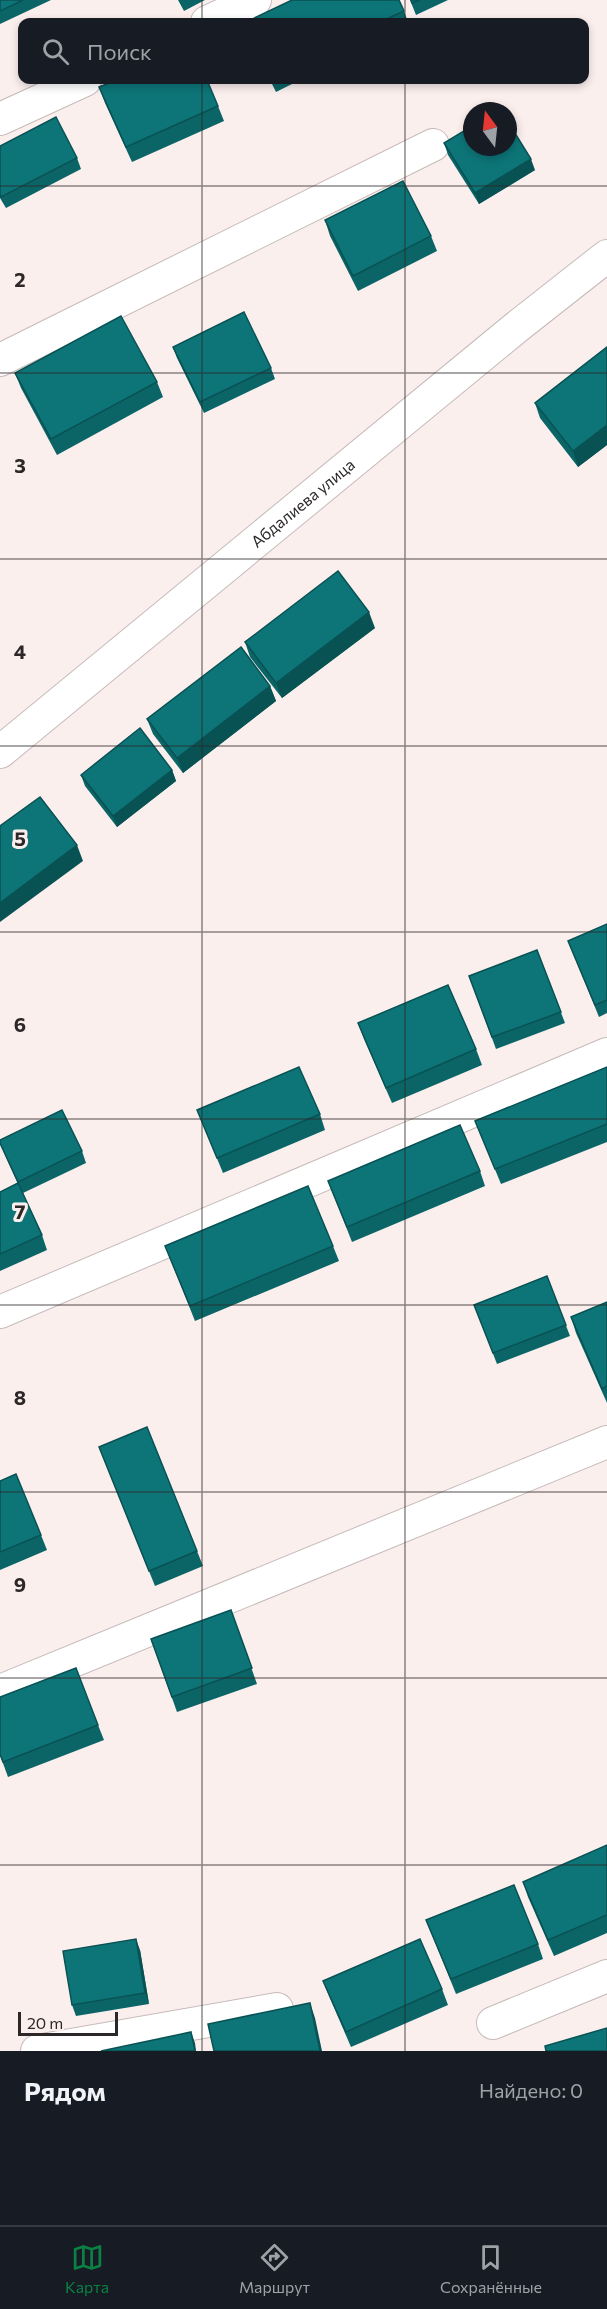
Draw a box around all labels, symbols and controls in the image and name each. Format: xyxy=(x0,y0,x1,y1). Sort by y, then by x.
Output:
search box xyxy=(18,18,589,84)
icon: search xyxy=(39,35,72,68)
text: Поиск xyxy=(87,38,152,65)
north arrow xyxy=(463,102,517,156)
text: 2 xyxy=(14,267,26,291)
text: 3 xyxy=(14,453,26,477)
street label: Абдалиева улица xyxy=(247,454,358,551)
text: 4 xyxy=(14,639,26,663)
text: 5 xyxy=(14,826,26,850)
text: 6 xyxy=(14,1012,26,1036)
text: 7 xyxy=(15,1199,26,1223)
text: 8 xyxy=(14,1385,26,1409)
text: 9 xyxy=(14,1572,26,1596)
scale bar xyxy=(18,2009,118,2036)
text: 20 m xyxy=(27,2013,63,2032)
text: Рядом xyxy=(24,2075,106,2106)
text: Найдено: 0 xyxy=(479,2078,583,2102)
tab: Карта xyxy=(65,2241,109,2296)
tab: Маршрут xyxy=(239,2241,310,2296)
tab: Сохранённые xyxy=(440,2241,542,2296)

